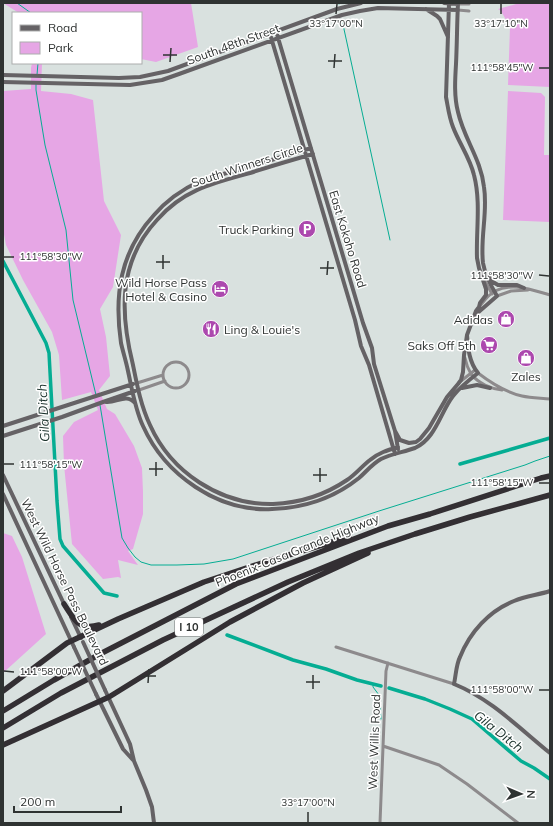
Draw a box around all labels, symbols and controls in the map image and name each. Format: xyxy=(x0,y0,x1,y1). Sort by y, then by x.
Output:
legend xyxy=(12,12,142,64)
text: 33°17'00"N xyxy=(309,17,363,30)
text: 33°17'10"N xyxy=(474,17,528,30)
text: Road xyxy=(48,20,77,35)
street label: South 48th Street xyxy=(185,20,281,68)
text: Park xyxy=(48,40,74,55)
text: 111°58'45"W xyxy=(471,61,533,74)
street label: South Winners Circle xyxy=(189,140,305,190)
street label: East Kokoho Road xyxy=(326,188,370,290)
parking icon: Truck Parking xyxy=(297,219,317,239)
place label: Truck Parking xyxy=(219,222,294,237)
text: 111°58'30"W xyxy=(20,250,82,263)
text: 111°58'30"W xyxy=(471,269,533,282)
place label: Wild Horse Pass Hotel & Casino xyxy=(115,275,207,304)
hotel icon: Wild Horse Pass Hotel & Casino xyxy=(210,279,230,299)
shop icon: Adidas xyxy=(496,309,516,329)
place label: Adidas xyxy=(454,312,493,327)
restaurant icon: Ling & Louie's xyxy=(201,319,221,339)
place label: Ling & Louie's xyxy=(224,322,300,337)
supermarket icon: Saks Off 5th xyxy=(479,335,499,355)
place label: Saks Off 5th xyxy=(407,338,476,353)
shop icon: Zales xyxy=(516,348,536,368)
place label: Zales xyxy=(511,369,541,384)
water label: Gila Ditch xyxy=(33,384,53,442)
text: 111°58'15"W xyxy=(20,458,82,471)
text: 111°58'15"W xyxy=(471,476,533,489)
street label: West Wild Horse Pass Boulevard xyxy=(18,496,112,668)
street label: Phoenix-Casa Grande Highway xyxy=(213,510,382,590)
road number: I 10 xyxy=(175,618,203,636)
text: 111°58'00"W xyxy=(20,665,82,678)
text: 111°58'00"W xyxy=(471,683,533,696)
street label: West Willis Road xyxy=(365,694,383,790)
water label: Gila Ditch xyxy=(471,707,527,755)
north arrow xyxy=(501,774,541,814)
scale bar xyxy=(14,788,121,814)
text: N xyxy=(524,790,538,799)
text: 200 m xyxy=(20,794,55,809)
text: 33°17'00"N xyxy=(281,796,335,809)

